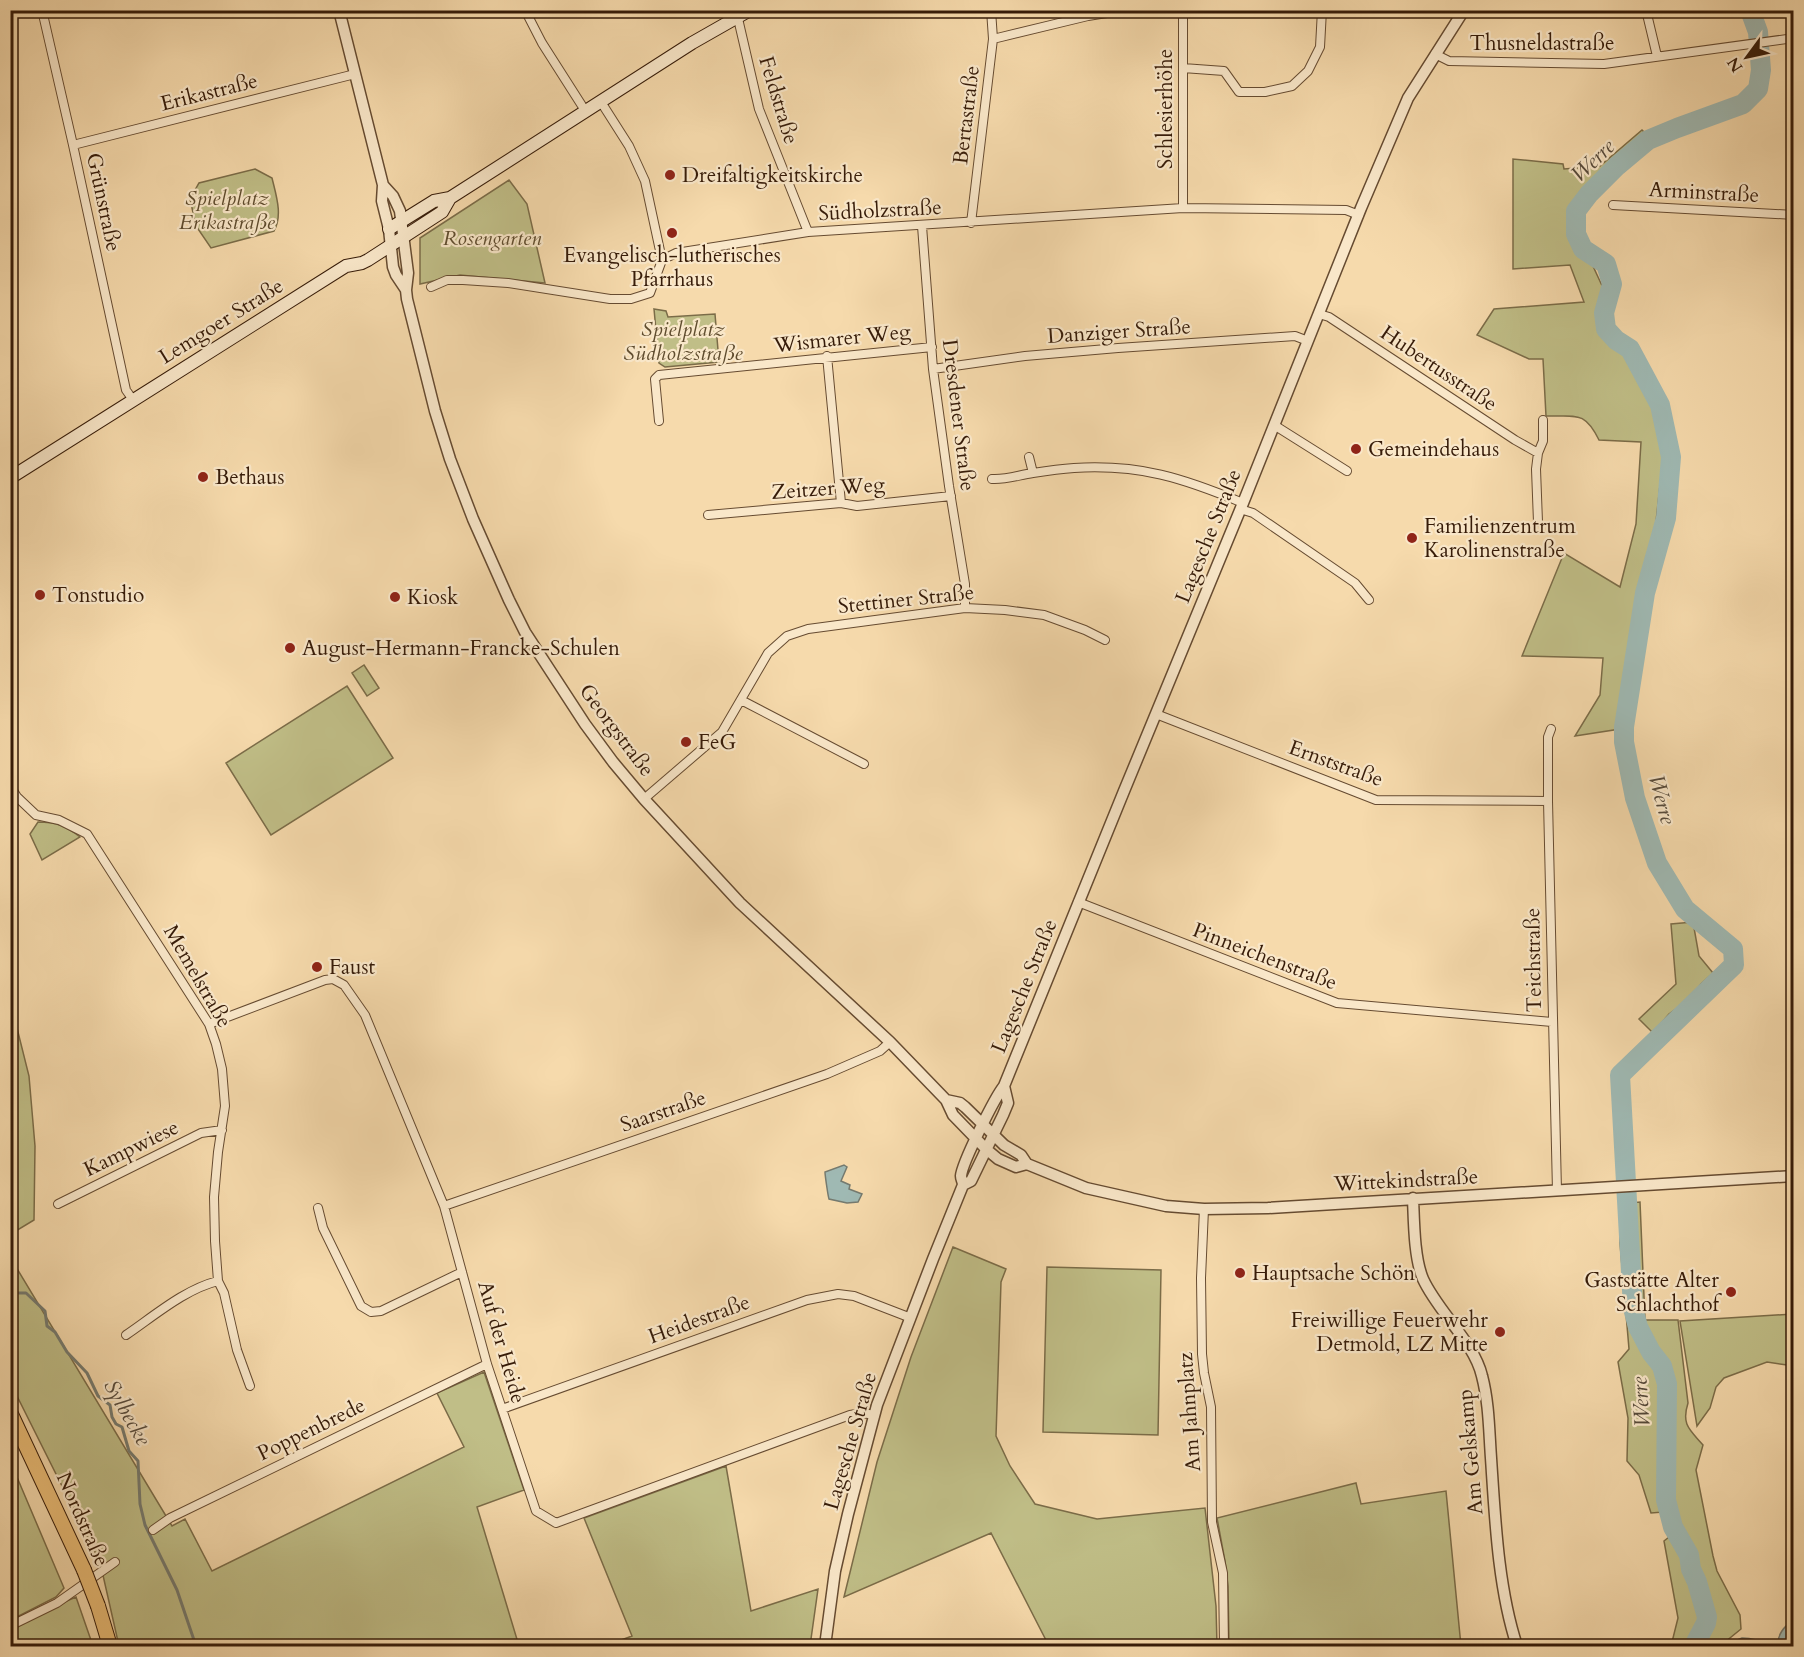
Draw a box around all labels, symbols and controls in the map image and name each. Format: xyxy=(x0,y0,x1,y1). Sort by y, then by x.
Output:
north arrow xyxy=(1717,27,1777,87)
street label: Thusneldastraße xyxy=(1470,29,1614,58)
street label: Schlesierhöhe xyxy=(1151,49,1180,169)
street label: Feldstraße xyxy=(751,53,806,148)
text: N xyxy=(1722,53,1748,76)
street label: Bertastraße xyxy=(946,64,987,166)
street label: Erikastraße xyxy=(157,66,261,119)
water label: Werre xyxy=(1564,132,1622,189)
street label: Grünstraße xyxy=(79,150,128,254)
place label: Dreifaltigkeitskirche xyxy=(682,161,863,190)
marker: Dreifaltigkeitskirche xyxy=(663,168,677,182)
street label: Arminstraße xyxy=(1648,175,1760,210)
park label: Spielplatz Erikastraße xyxy=(179,184,276,237)
street label: Südholzstraße xyxy=(818,193,942,228)
park label: Rosengarten xyxy=(443,224,542,253)
marker: Evangelisch-lutherisches Pfarrhaus xyxy=(665,226,679,240)
place label: Evangelisch-lutherisches Pfarrhaus xyxy=(563,241,781,294)
street label: Lemgoer Straße xyxy=(153,272,289,371)
street label: Danziger Straße xyxy=(1046,312,1192,351)
park label: Spielplatz Südholzstraße xyxy=(623,315,744,368)
street label: Wismarer Weg xyxy=(771,317,912,360)
street label: Hubertusstraße xyxy=(1375,319,1503,418)
street label: Dresdener Straße xyxy=(935,338,982,493)
place label: Gemeindehaus xyxy=(1368,435,1499,464)
marker: Gemeindehaus xyxy=(1349,442,1363,456)
place label: Bethaus xyxy=(215,463,285,492)
street label: Lagesche Straße xyxy=(1168,465,1249,608)
marker: Bethaus xyxy=(196,470,210,484)
street label: Zeitzer Weg xyxy=(770,470,886,507)
place label: Familienzentrum Karolinenstraße xyxy=(1424,512,1576,565)
marker: Familienzentrum Karolinenstraße xyxy=(1405,531,1419,545)
street label: Stettiner Straße xyxy=(837,578,975,621)
place label: Tonstudio xyxy=(52,581,144,610)
place label: Kiosk xyxy=(407,583,459,612)
marker: Tonstudio xyxy=(33,588,47,602)
marker: Kiosk xyxy=(388,590,402,604)
place label: August-Hermann-Francke-Schulen xyxy=(302,634,620,663)
marker: August-Hermann-Francke-Schulen xyxy=(283,641,297,655)
street label: Georgstraße xyxy=(572,678,661,783)
place label: FeG xyxy=(698,728,737,757)
street label: Ernststraße xyxy=(1285,733,1387,794)
marker: FeG xyxy=(679,735,693,749)
water label: Werre xyxy=(1641,771,1683,828)
street label: Teichstraße xyxy=(1518,908,1549,1012)
street label: Lagesche Straße xyxy=(984,915,1065,1058)
street label: Pinneichenstraße xyxy=(1188,916,1341,997)
street label: Memelstraße xyxy=(156,919,239,1033)
place label: Faust xyxy=(329,953,376,982)
marker: Faust xyxy=(310,960,324,974)
street label: Saarstraße xyxy=(616,1083,710,1140)
street label: Kampwiese xyxy=(79,1113,184,1184)
street label: Wittekindstraße xyxy=(1332,1162,1479,1199)
place label: Hauptsache Schön xyxy=(1252,1259,1415,1288)
marker: Hauptsache Schön xyxy=(1233,1266,1247,1280)
place label: Gaststätte Alter Schlachthof xyxy=(1584,1266,1723,1319)
street label: Auf der Heide xyxy=(470,1277,533,1407)
marker: Gaststätte Alter Schlachthof xyxy=(1724,1285,1738,1299)
street label: Heidestraße xyxy=(644,1288,754,1351)
place label: Freiwillige Feuerwehr Detmold, LZ Mitte xyxy=(1291,1306,1488,1359)
marker: Freiwillige Feuerwehr Detmold, LZ Mitte xyxy=(1493,1325,1507,1339)
street label: Am Jahnplatz xyxy=(1171,1351,1208,1473)
street label: Lagesche Straße xyxy=(817,1369,884,1514)
water label: Sylbecke xyxy=(96,1374,158,1451)
water label: Werre xyxy=(1624,1375,1658,1428)
street label: Am Gelskamp xyxy=(1451,1388,1490,1516)
street label: Poppenbrede xyxy=(252,1391,370,1468)
street label: Nordstraße xyxy=(49,1467,116,1571)

